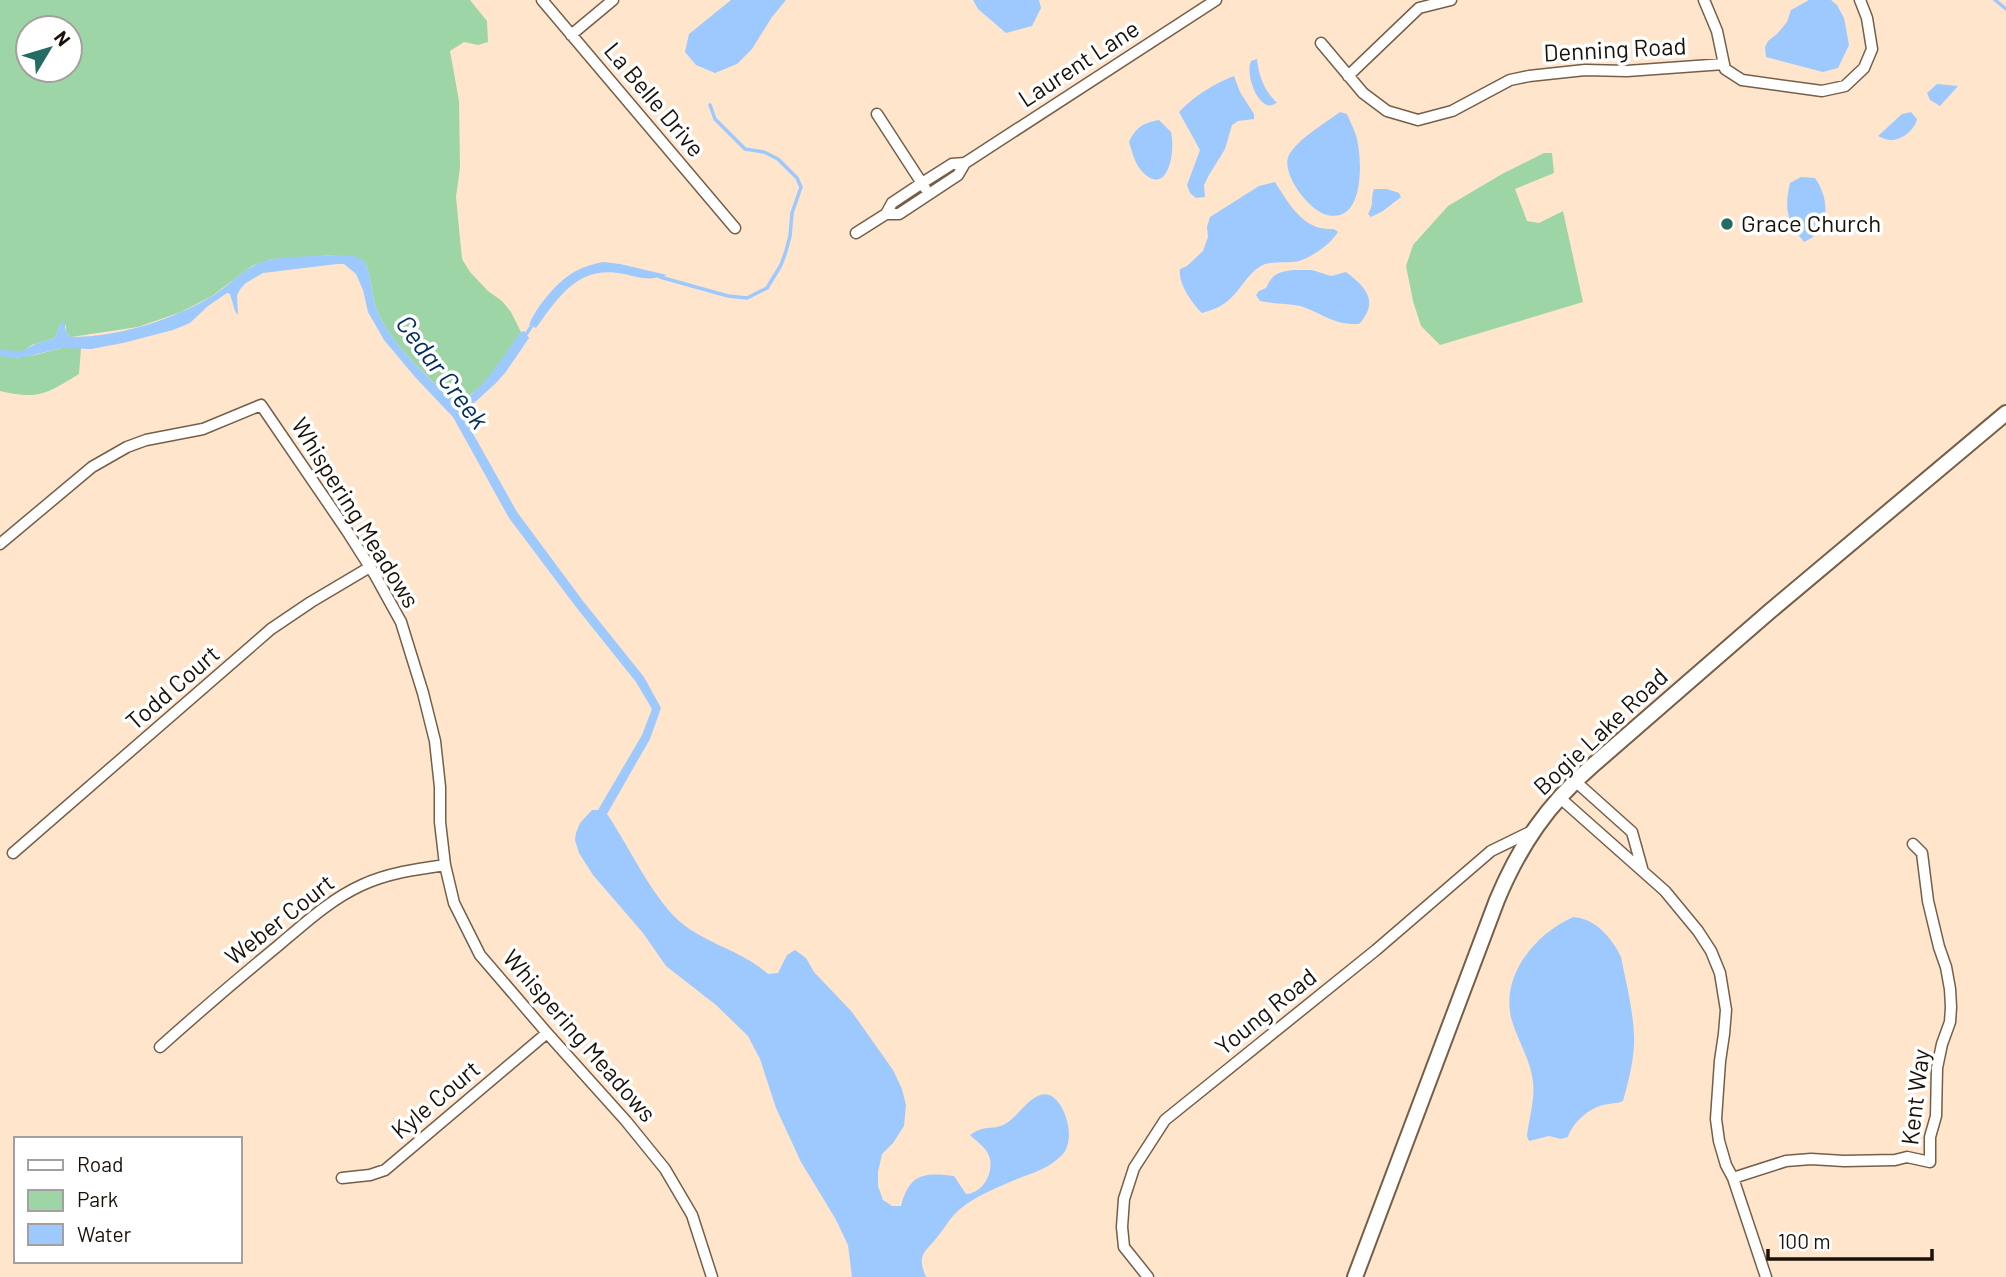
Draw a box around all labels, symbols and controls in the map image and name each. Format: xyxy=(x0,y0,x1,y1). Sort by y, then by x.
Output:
street label: Laurent Lane xyxy=(1012,13,1144,113)
north arrow xyxy=(14,14,84,84)
text: N xyxy=(50,26,76,50)
street label: Denning Road xyxy=(1543,30,1687,67)
street label: La Belle Drive xyxy=(599,36,711,162)
place label: Grace Church xyxy=(1741,208,1881,237)
marker: Grace Church xyxy=(1719,216,1735,232)
water label: Cedar Creek xyxy=(390,308,496,434)
street label: Whispering Meadows xyxy=(286,412,427,613)
street label: Todd Court xyxy=(119,638,225,735)
street label: Bogie Lake Road xyxy=(1527,661,1673,800)
street label: Weber Court xyxy=(219,867,339,970)
street label: Whispering Meadows xyxy=(497,943,663,1127)
street label: Young Road xyxy=(1209,961,1321,1060)
street label: Kent Way xyxy=(1894,1047,1935,1147)
street label: Kyle Court xyxy=(385,1053,485,1144)
legend xyxy=(14,1137,242,1263)
text: Road xyxy=(77,1151,123,1176)
text: Park xyxy=(77,1186,118,1211)
scale bar xyxy=(1768,1218,1932,1262)
text: Water xyxy=(77,1221,132,1246)
text: 100 m xyxy=(1778,1228,1831,1253)

